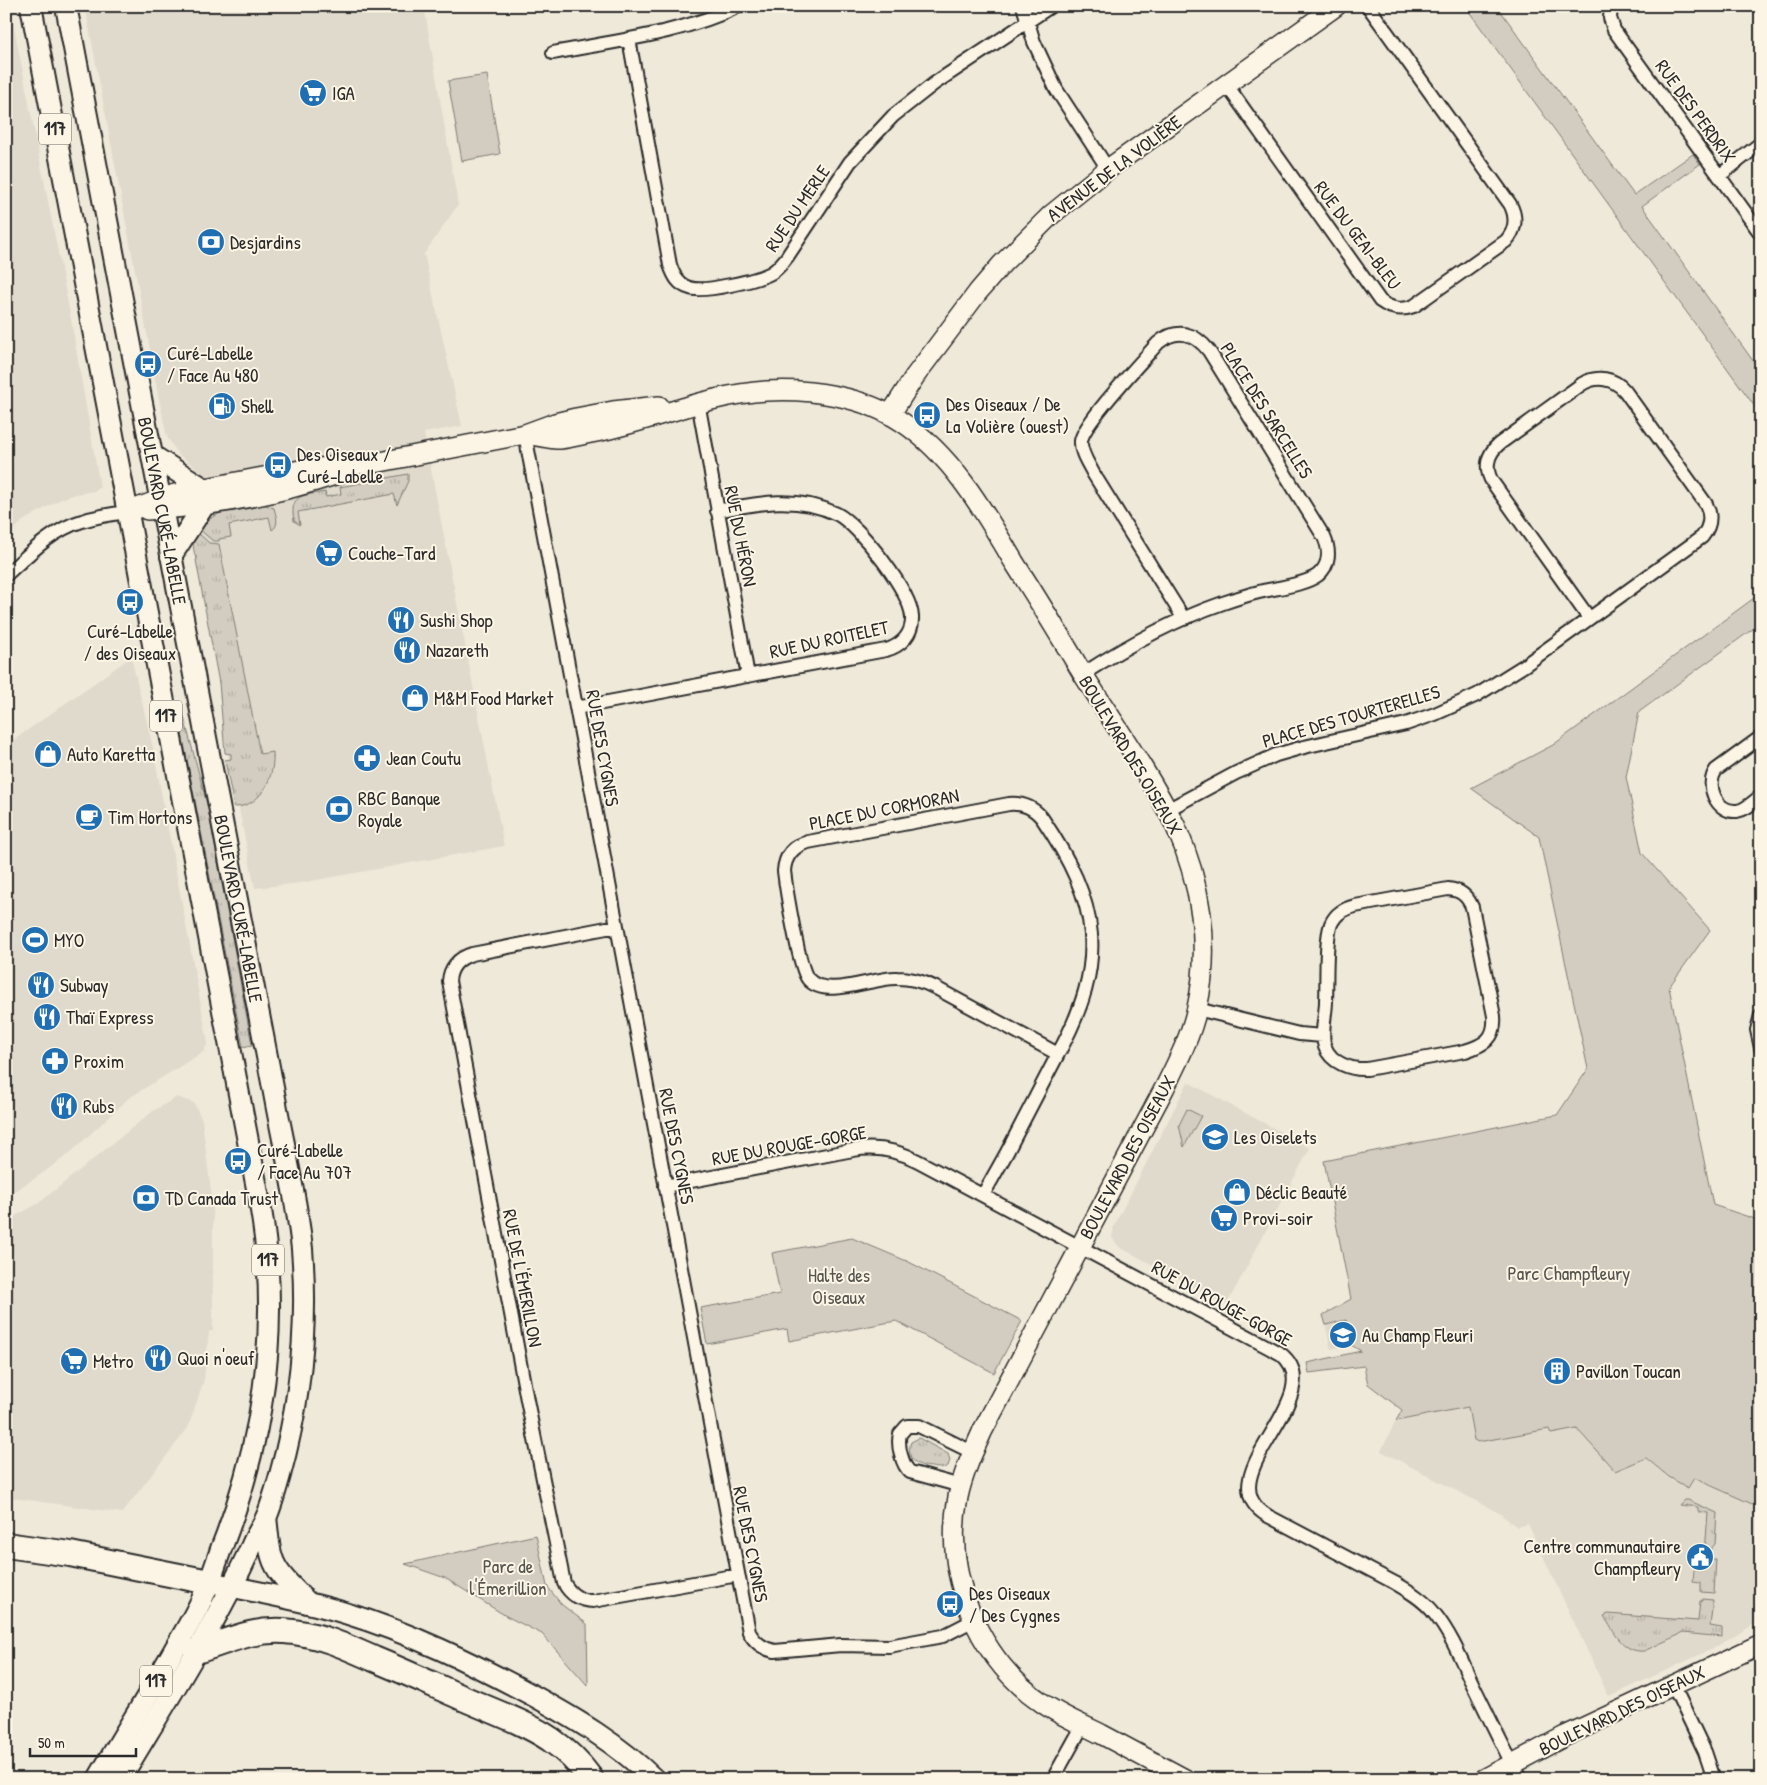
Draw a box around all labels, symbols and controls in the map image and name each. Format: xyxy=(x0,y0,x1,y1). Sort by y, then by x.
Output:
street label: RUE DES PERDRIX xyxy=(1650,54,1742,168)
supermarket icon: IGA xyxy=(298,78,328,108)
place label: IGA xyxy=(332,80,355,106)
street label: AVENUE DE LA VOLIÈRE xyxy=(1041,108,1187,227)
road number: 117 xyxy=(39,114,71,144)
street label: RUE DU MERLE xyxy=(758,159,836,257)
street label: RUE DU GEAI-BLEU xyxy=(1308,175,1408,295)
bank icon: Desjardins xyxy=(196,227,226,257)
place label: Desjardins xyxy=(230,229,301,255)
street label: PLACE DES SARCELLES xyxy=(1215,337,1319,483)
place label: Curé-Labelle / Face Au 480 xyxy=(167,340,258,388)
bus stop icon: Curé-Labelle / Face Au 480 xyxy=(133,349,163,379)
fuel station icon: Shell xyxy=(207,391,237,421)
place label: Des Oiseaux / De La Volière (ouest) xyxy=(946,391,1069,439)
place label: Shell xyxy=(241,393,274,419)
bus stop icon: Des Oiseaux / De La Volière (ouest) xyxy=(912,400,942,430)
street label: BOULEVARD CURÉ-LABELLE xyxy=(132,415,193,608)
place label: Des Oiseaux / Curé-Labelle xyxy=(297,441,391,489)
bus stop icon: Des Oiseaux / Curé-Labelle xyxy=(263,450,293,480)
street label: RUE DU HÉRON xyxy=(718,483,764,589)
supermarket icon: Couche-Tard xyxy=(314,538,344,568)
place label: Couche-Tard xyxy=(348,540,436,566)
bus stop icon: Curé-Labelle / des Oiseaux xyxy=(115,587,145,617)
restaurant icon: Sushi Shop xyxy=(386,605,416,635)
place label: Sushi Shop xyxy=(420,607,493,633)
street label: RUE DU ROITELET xyxy=(767,613,892,664)
place label: Curé-Labelle / des Oiseaux xyxy=(84,618,176,666)
restaurant icon: Nazareth xyxy=(392,635,422,665)
place label: Nazareth xyxy=(426,637,489,663)
street label: BOULEVARD DES OISEAUX xyxy=(1073,670,1189,840)
street label: PLACE DES TOURTERELLES xyxy=(1259,678,1443,754)
shop icon: M&M Food Market xyxy=(400,683,430,713)
place label: M&M Food Market xyxy=(434,685,554,711)
street label: RUE DES CYGNES xyxy=(580,688,626,808)
road number: 117 xyxy=(150,700,182,731)
shop icon: Auto Karetta xyxy=(33,739,63,769)
place label: Auto Karetta xyxy=(67,741,156,767)
pharmacy icon: Jean Coutu xyxy=(352,743,382,773)
place label: Jean Coutu xyxy=(386,745,461,771)
street label: PLACE DU CORMORAN xyxy=(807,782,961,836)
place label: RBC Banque Royale xyxy=(358,785,441,833)
bank icon: RBC Banque Royale xyxy=(324,794,354,824)
cafe icon: Tim Hortons xyxy=(74,802,104,832)
place label: Tim Hortons xyxy=(108,804,192,830)
street label: BOULEVARD CURÉ-LABELLE xyxy=(208,813,270,1005)
sports icon: MYO xyxy=(20,925,50,955)
place label: MYO xyxy=(54,927,84,953)
restaurant icon: Subway xyxy=(26,970,56,1000)
place label: Subway xyxy=(60,972,108,998)
restaurant icon: Thaï Express xyxy=(32,1002,62,1032)
place label: Thaï Express xyxy=(66,1004,154,1030)
pharmacy icon: Proxim xyxy=(40,1046,70,1076)
place label: Proxim xyxy=(74,1048,124,1074)
street label: BOULEVARD DES OISEAUX xyxy=(1073,1071,1181,1243)
street label: RUE DES CYGNES xyxy=(653,1086,701,1206)
restaurant icon: Rubs xyxy=(49,1091,79,1121)
place label: Rubs xyxy=(83,1093,114,1119)
street label: RUE DU ROUGE-GORGE xyxy=(710,1119,869,1171)
school or university icon: Les Oiselets xyxy=(1200,1122,1230,1152)
place label: Les Oiselets xyxy=(1234,1124,1316,1150)
place label: Curé-Labelle / Face Au 707 xyxy=(257,1137,352,1185)
bus stop icon: Curé-Labelle / Face Au 707 xyxy=(223,1146,253,1176)
shop icon: Déclic Beauté xyxy=(1222,1177,1252,1207)
place label: Déclic Beauté xyxy=(1256,1179,1348,1205)
bank icon: TD Canada Trust xyxy=(131,1183,161,1213)
place label: TD Canada Trust xyxy=(165,1185,279,1211)
supermarket icon: Provi-soir xyxy=(1209,1203,1239,1233)
place label: Provi-soir xyxy=(1243,1205,1314,1231)
street label: RUE DE L'ÉMERILLON xyxy=(497,1207,549,1349)
road number: 117 xyxy=(252,1244,284,1276)
street label: RUE DU ROUGE-GORGE xyxy=(1147,1254,1297,1353)
park label: Parc Champfleury xyxy=(1508,1260,1630,1286)
park label: Halte des Oiseaux xyxy=(808,1262,870,1310)
school or university icon: Au Champ Fleuri xyxy=(1328,1320,1358,1350)
place label: Au Champ Fleuri xyxy=(1362,1322,1473,1348)
restaurant icon: Quoi n'oeuf xyxy=(143,1343,173,1373)
place label: Quoi n'oeuf xyxy=(177,1345,255,1371)
supermarket icon: Metro xyxy=(59,1346,89,1376)
place label: Metro xyxy=(93,1348,134,1374)
building icon: Pavillon Toucan xyxy=(1542,1356,1572,1386)
place label: Pavillon Toucan xyxy=(1576,1358,1681,1384)
street label: RUE DES CYGNES xyxy=(727,1484,775,1604)
place label: Centre communautaire Champfleury xyxy=(1523,1533,1681,1581)
public building icon: Centre communautaire Champfleury xyxy=(1685,1542,1715,1572)
park label: Parc de l'Émerillion xyxy=(469,1553,547,1601)
place label: Des Oiseaux / Des Cygnes xyxy=(969,1580,1060,1628)
bus stop icon: Des Oiseaux / Des Cygnes xyxy=(935,1589,965,1619)
street label: BOULEVARD DES OISEAUX xyxy=(1535,1658,1709,1762)
road number: 117 xyxy=(140,1665,172,1696)
scale bar xyxy=(30,1725,136,1757)
text: 50 m xyxy=(38,1732,65,1753)

